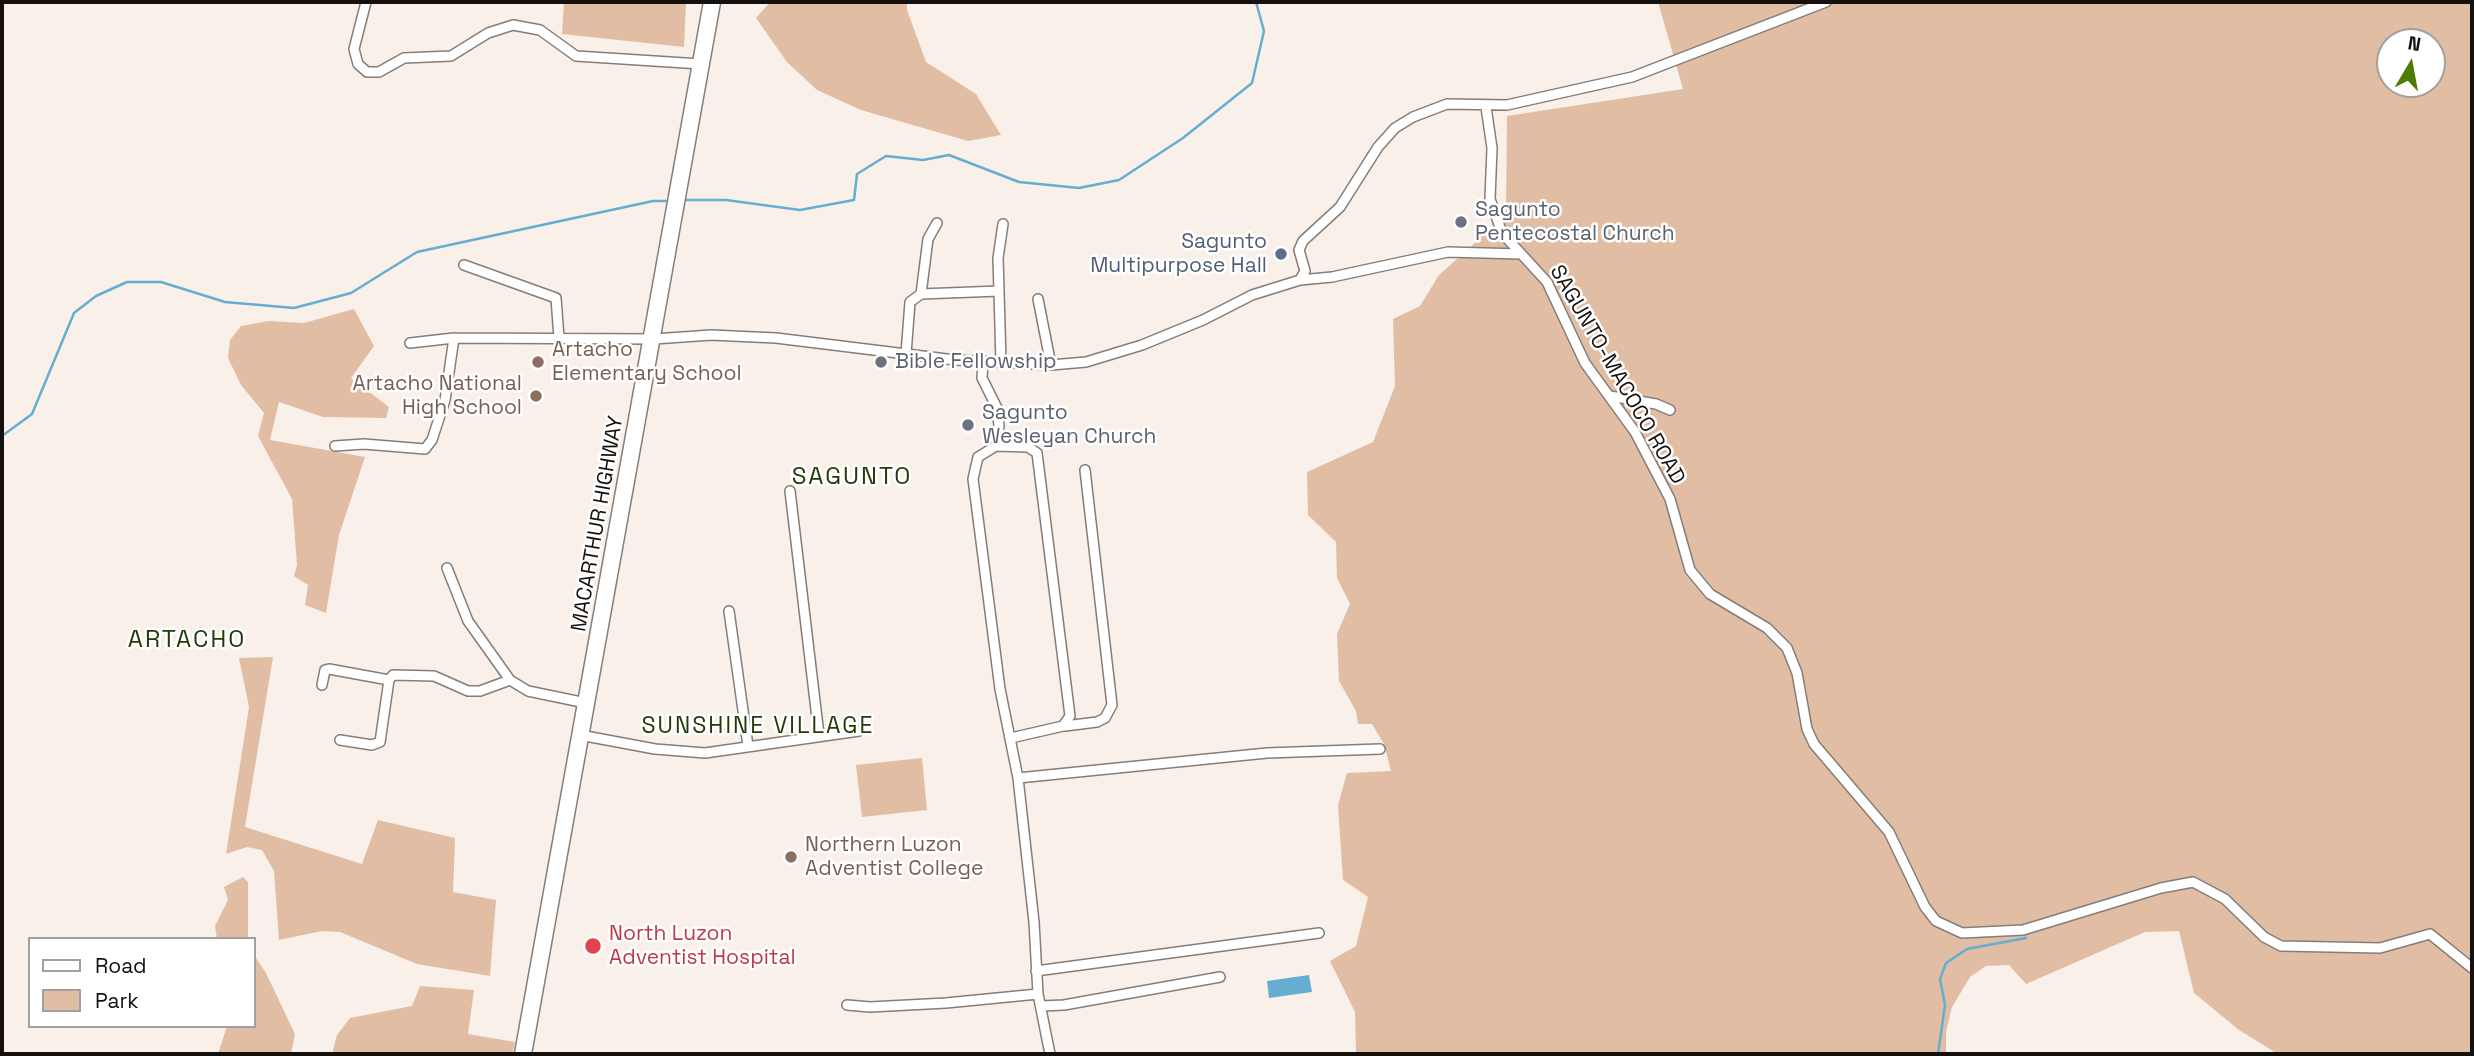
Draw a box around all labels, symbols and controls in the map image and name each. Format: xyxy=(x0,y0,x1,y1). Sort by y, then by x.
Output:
north arrow xyxy=(2376,28,2446,98)
text: N xyxy=(2406,30,2423,57)
place label: Sagunto Pentecostal Church xyxy=(1475,197,1675,247)
marker: Sagunto Pentecostal Church xyxy=(1453,214,1469,230)
place label: Sagunto Multipurpose Hall xyxy=(1090,229,1267,279)
marker: Sagunto Multipurpose Hall xyxy=(1273,246,1289,262)
street label: SAGUNTO-MACOCO ROAD xyxy=(1544,261,1690,489)
place label: Artacho Elementary School xyxy=(552,337,742,387)
place label: Bible Fellowship xyxy=(895,349,1057,375)
marker: Artacho Elementary School xyxy=(530,354,546,370)
marker: Bible Fellowship xyxy=(873,354,889,370)
place label: Artacho National High School xyxy=(352,371,522,421)
marker: Artacho National High School xyxy=(528,388,544,404)
place label: Sagunto Wesleyan Church xyxy=(982,400,1156,450)
street label: MACARTHUR HIGHWAY xyxy=(567,414,629,634)
marker: Sagunto Wesleyan Church xyxy=(960,417,976,433)
district label: SAGUNTO xyxy=(793,463,911,491)
district label: ARTACHO xyxy=(129,626,245,654)
district label: SUNSHINE VILLAGE xyxy=(644,713,872,741)
place label: Northern Luzon Adventist College xyxy=(805,832,983,882)
marker: Northern Luzon Adventist College xyxy=(783,849,799,865)
place label: North Luzon Adventist Hospital xyxy=(609,921,796,971)
marker: North Luzon Adventist Hospital xyxy=(583,936,603,956)
legend xyxy=(28,937,256,1028)
text: Road xyxy=(95,952,147,979)
text: Park xyxy=(95,987,139,1014)

